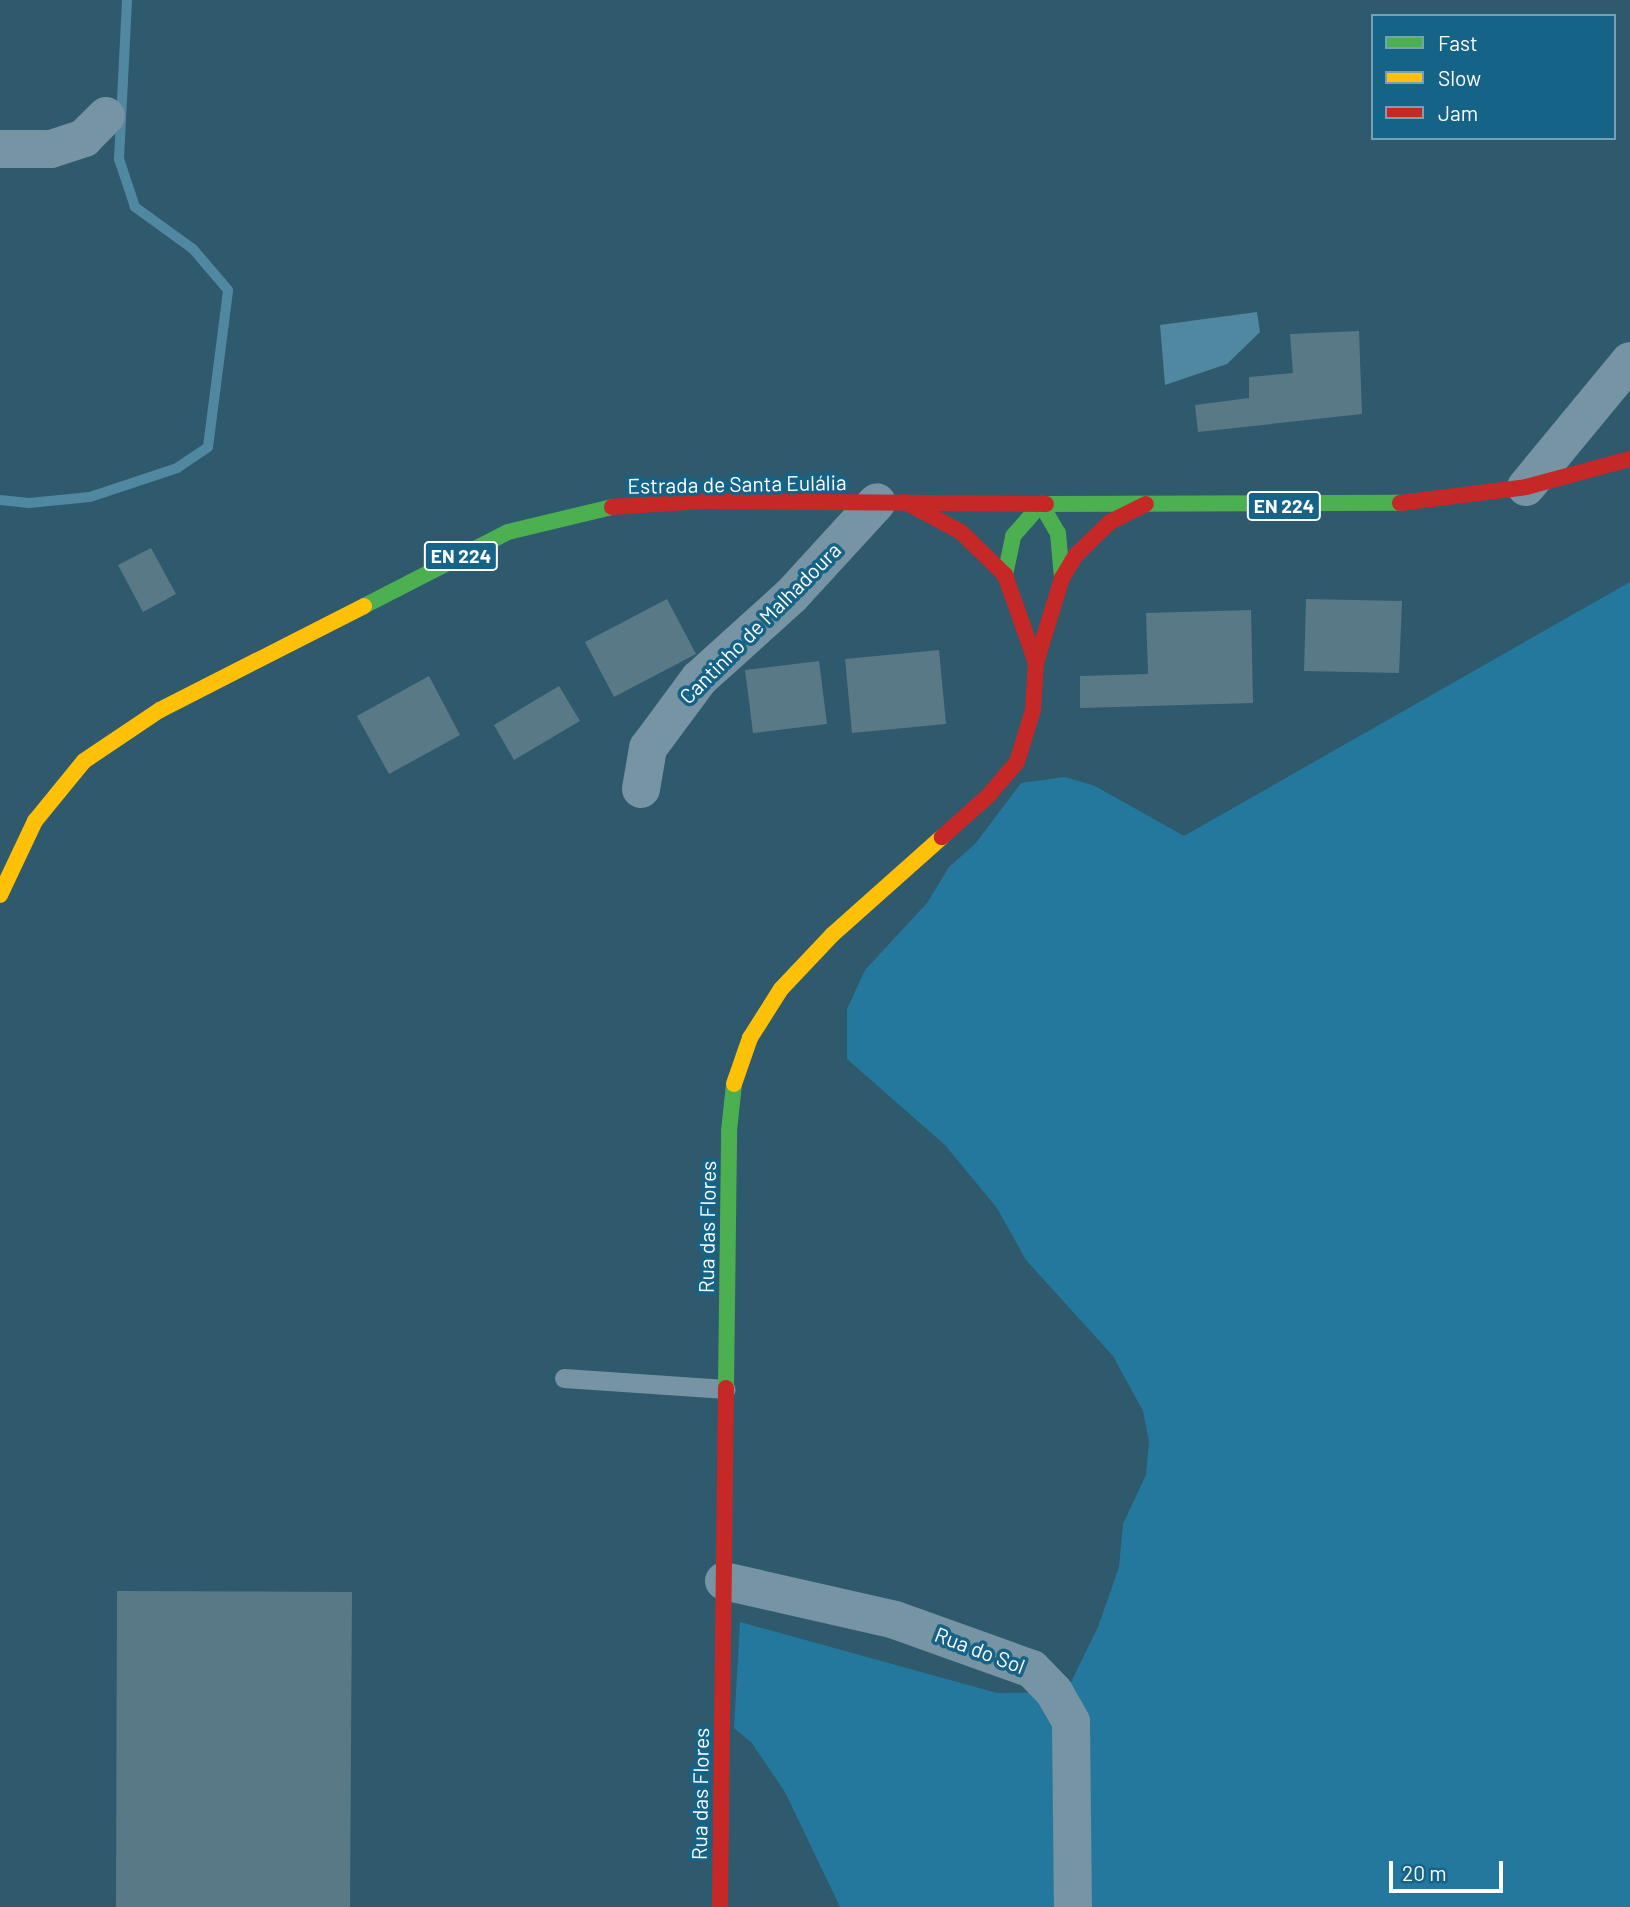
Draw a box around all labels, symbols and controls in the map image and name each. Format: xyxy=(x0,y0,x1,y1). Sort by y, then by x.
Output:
legend xyxy=(1371,14,1616,140)
text: Fast xyxy=(1438,30,1478,55)
text: Slow xyxy=(1438,65,1481,90)
text: Jam xyxy=(1438,100,1478,125)
street label: Estrada de Santa Eulália xyxy=(627,469,847,499)
road number: EN 224 xyxy=(1246,491,1322,522)
street label: Cantinho de Malhadoura xyxy=(674,537,846,709)
road number: EN 224 xyxy=(422,540,500,572)
street label: Rua das Flores xyxy=(693,1161,721,1293)
street label: Rua do Sol xyxy=(931,1621,1029,1679)
street label: Rua das Flores xyxy=(686,1728,714,1860)
scale bar xyxy=(1392,1848,1506,1892)
text: 20 m xyxy=(1402,1860,1447,1885)

